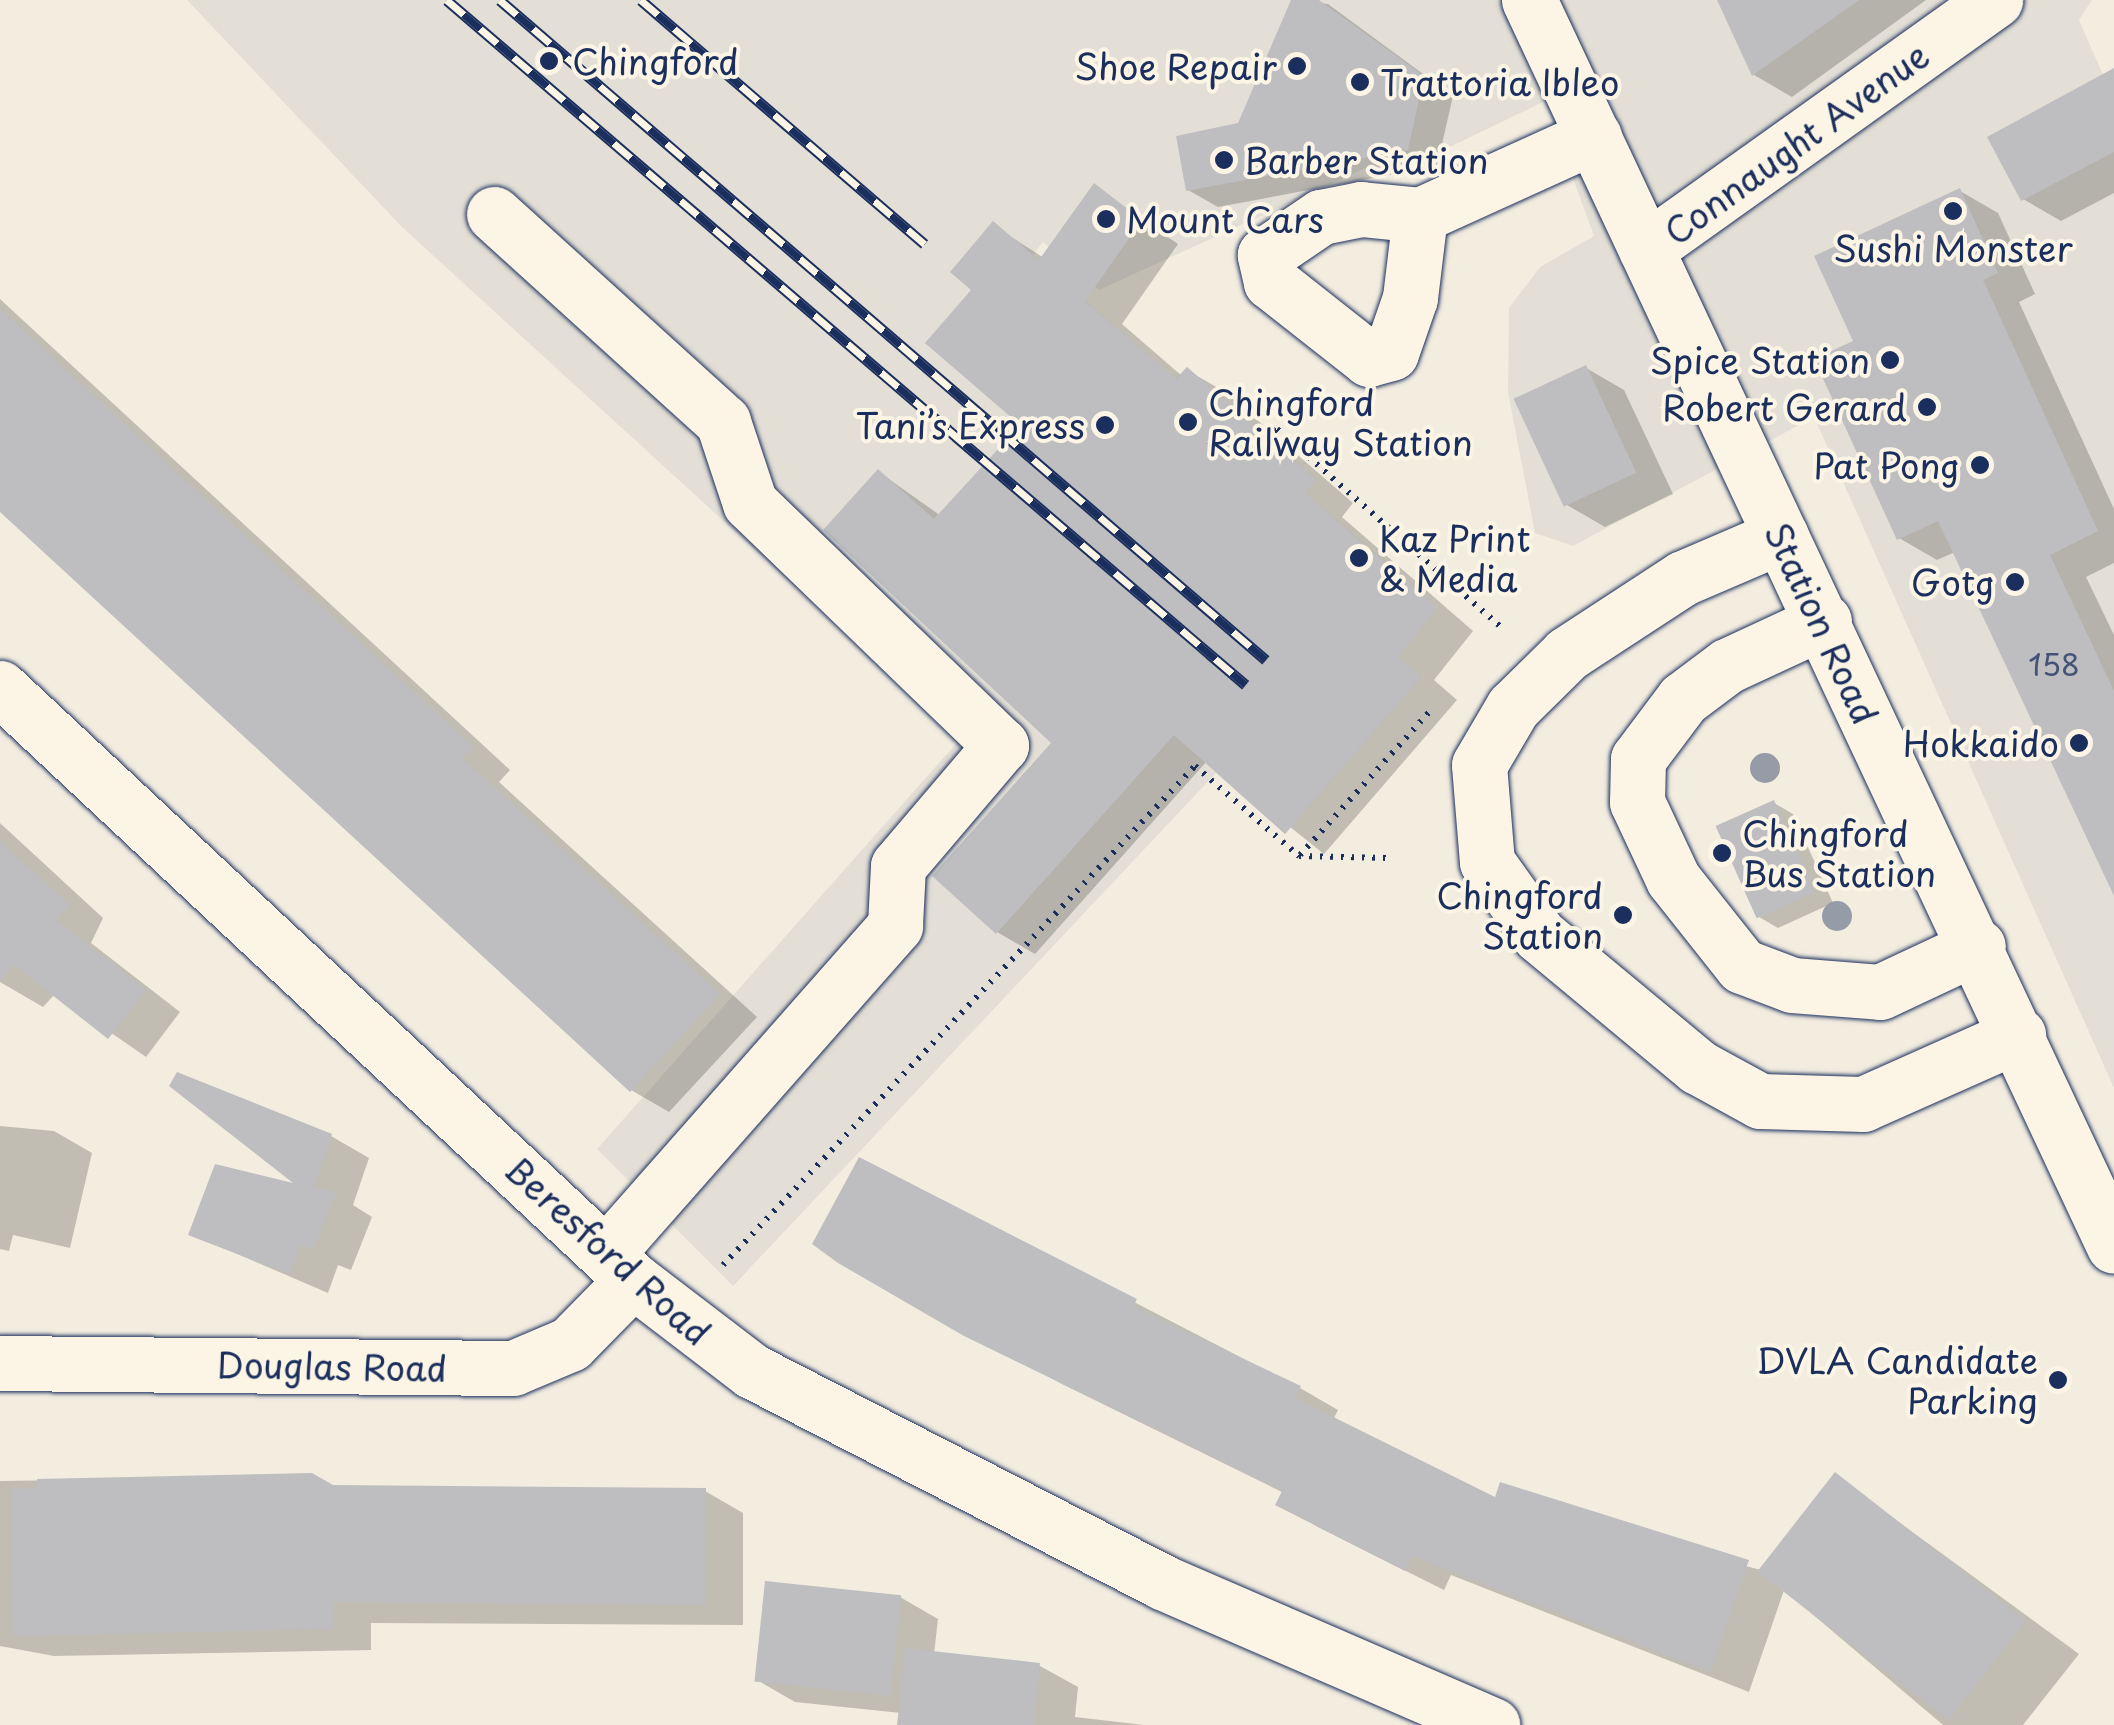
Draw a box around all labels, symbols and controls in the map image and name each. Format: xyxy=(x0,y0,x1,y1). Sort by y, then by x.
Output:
street label: Connaught Avenue xyxy=(1655,33,1937,253)
place label: Chingford xyxy=(572,40,739,82)
place label: Shoe Repair xyxy=(1073,45,1277,87)
marker: Chingford xyxy=(536,48,562,74)
marker: Shoe Repair xyxy=(1286,55,1308,77)
place label: Trattoria Ibleo xyxy=(1380,61,1620,103)
marker: Trattoria Ibleo xyxy=(1349,71,1371,93)
place label: Barber Station xyxy=(1244,139,1492,181)
marker: Barber Station xyxy=(1213,149,1235,171)
place label: Mount Cars xyxy=(1126,198,1324,240)
marker: Sushi Monster xyxy=(1942,200,1964,222)
marker: Mount Cars xyxy=(1095,208,1117,230)
place label: Sushi Monster xyxy=(1833,227,2073,269)
place label: Spice Station xyxy=(1648,339,1870,381)
marker: Spice Station xyxy=(1879,349,1901,371)
place label: Chingford Railway Station xyxy=(1208,381,1473,463)
place label: Robert Gerard xyxy=(1662,386,1907,428)
marker: Robert Gerard xyxy=(1916,396,1938,418)
place label: Tani’s Express xyxy=(853,404,1085,446)
marker: Chingford Railway Station xyxy=(1177,411,1199,433)
marker: Tani’s Express xyxy=(1094,414,1116,436)
place label: Pat Pong xyxy=(1812,444,1960,486)
marker: Pat Pong xyxy=(1969,454,1991,476)
street label: Station Road xyxy=(1757,516,1887,730)
place label: Kaz Print & Media xyxy=(1379,517,1534,599)
marker: Kaz Print & Media xyxy=(1348,547,1370,569)
place label: Gotg xyxy=(1911,561,1995,603)
marker: Gotg xyxy=(2004,571,2026,593)
house number: 158 xyxy=(2028,646,2080,682)
place label: Hokkaido xyxy=(1903,722,2059,764)
marker: Hokkaido xyxy=(2068,732,2090,754)
place label: Chingford Bus Station xyxy=(1742,812,1933,894)
marker: Chingford Bus Station xyxy=(1711,842,1733,864)
place label: Chingford Station xyxy=(1436,874,1603,956)
marker: Chingford Station xyxy=(1612,904,1634,926)
street label: Beresford Road xyxy=(497,1147,719,1353)
place label: DVLA Candidate Parking xyxy=(1756,1339,2038,1421)
street label: Douglas Road xyxy=(216,1343,448,1389)
marker: DVLA Candidate Parking xyxy=(2047,1369,2069,1391)

